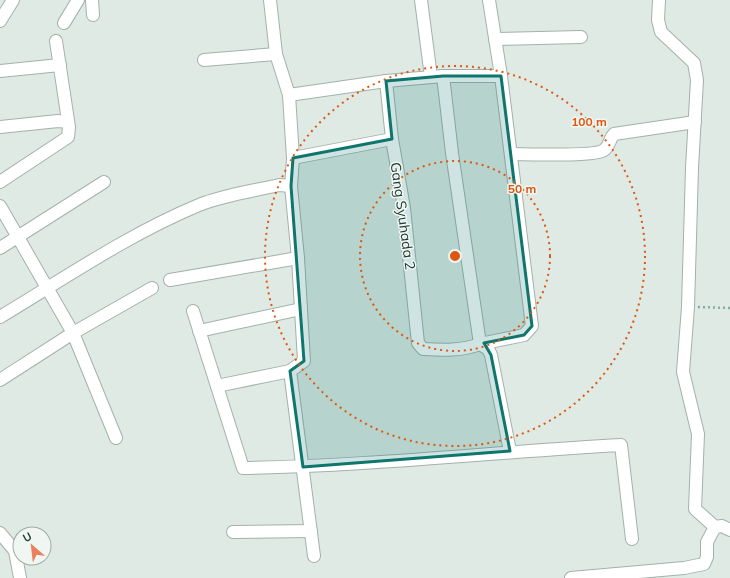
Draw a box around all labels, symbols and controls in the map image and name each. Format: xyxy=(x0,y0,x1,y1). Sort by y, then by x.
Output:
text: 100 m xyxy=(571,114,607,129)
street label: Gang Syuhada 2 xyxy=(387,161,419,271)
text: 50 m xyxy=(508,181,536,196)
centre of rings xyxy=(448,249,462,263)
north arrow xyxy=(12,526,52,566)
text: U xyxy=(20,529,34,545)

